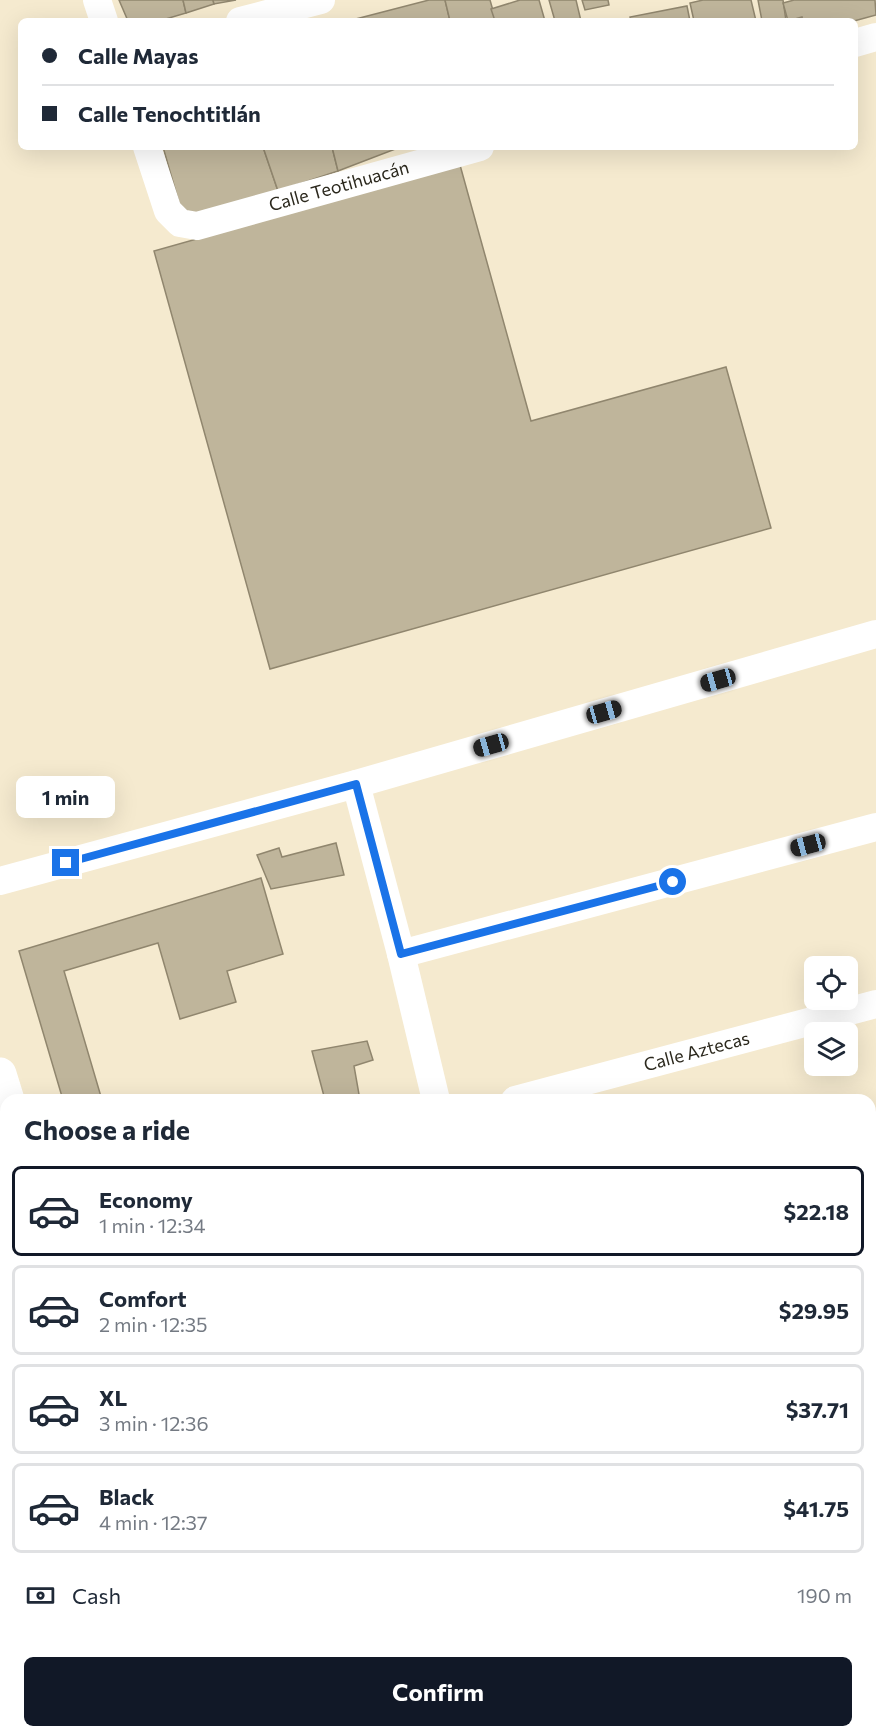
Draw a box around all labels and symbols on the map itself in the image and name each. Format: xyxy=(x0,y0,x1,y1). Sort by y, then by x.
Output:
street label: Calle Teotihuacán xyxy=(266,155,411,215)
car xyxy=(698,666,738,694)
car xyxy=(584,698,624,726)
car xyxy=(471,731,511,759)
callout: 1 min xyxy=(16,776,116,818)
car xyxy=(788,832,828,858)
route end xyxy=(52,849,79,876)
route start xyxy=(659,868,686,895)
street label: Calle Aztecas xyxy=(641,1026,752,1075)

